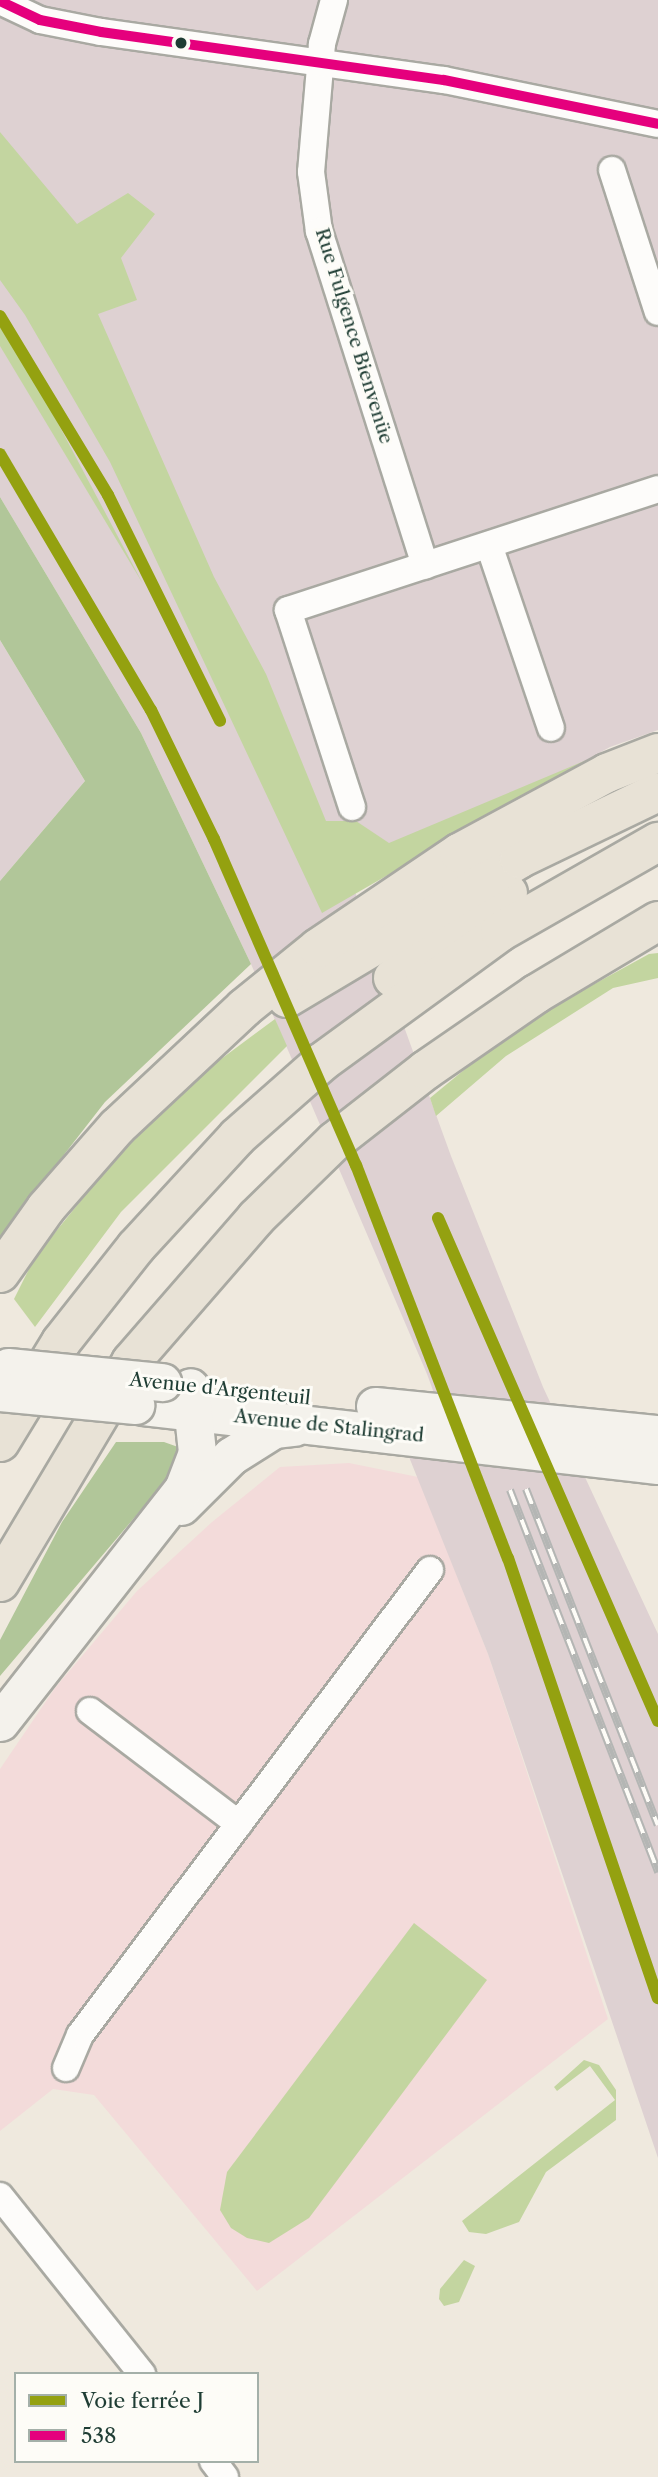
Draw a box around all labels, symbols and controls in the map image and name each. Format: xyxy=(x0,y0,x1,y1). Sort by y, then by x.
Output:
unlabelled marker xyxy=(174,36,188,50)
street label: Rue Fulgence Bienvenüe xyxy=(310,225,398,447)
street label: Avenue d'Argenteuil xyxy=(128,1368,312,1410)
street label: Avenue de Stalingrad xyxy=(233,1405,425,1447)
legend xyxy=(14,2372,259,2463)
text: Voie ferrée J xyxy=(81,2388,204,2413)
text: 538 xyxy=(81,2423,116,2448)

